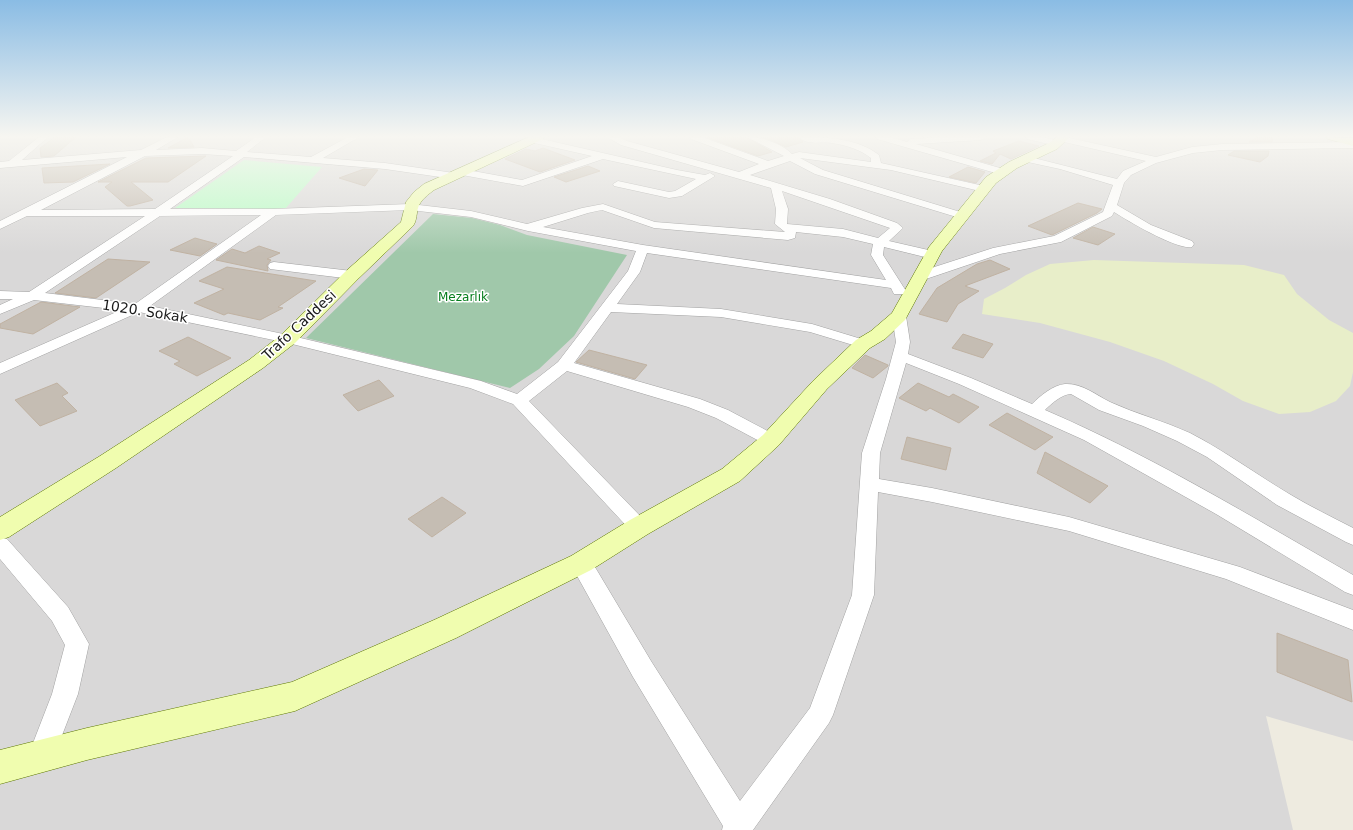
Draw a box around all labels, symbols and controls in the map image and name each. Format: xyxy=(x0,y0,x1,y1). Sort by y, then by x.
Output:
street label: Trafo Caddesi xyxy=(258,287,339,364)
park label: Mezarlık xyxy=(438,290,488,304)
street label: 1020. Sokak xyxy=(101,296,190,326)

